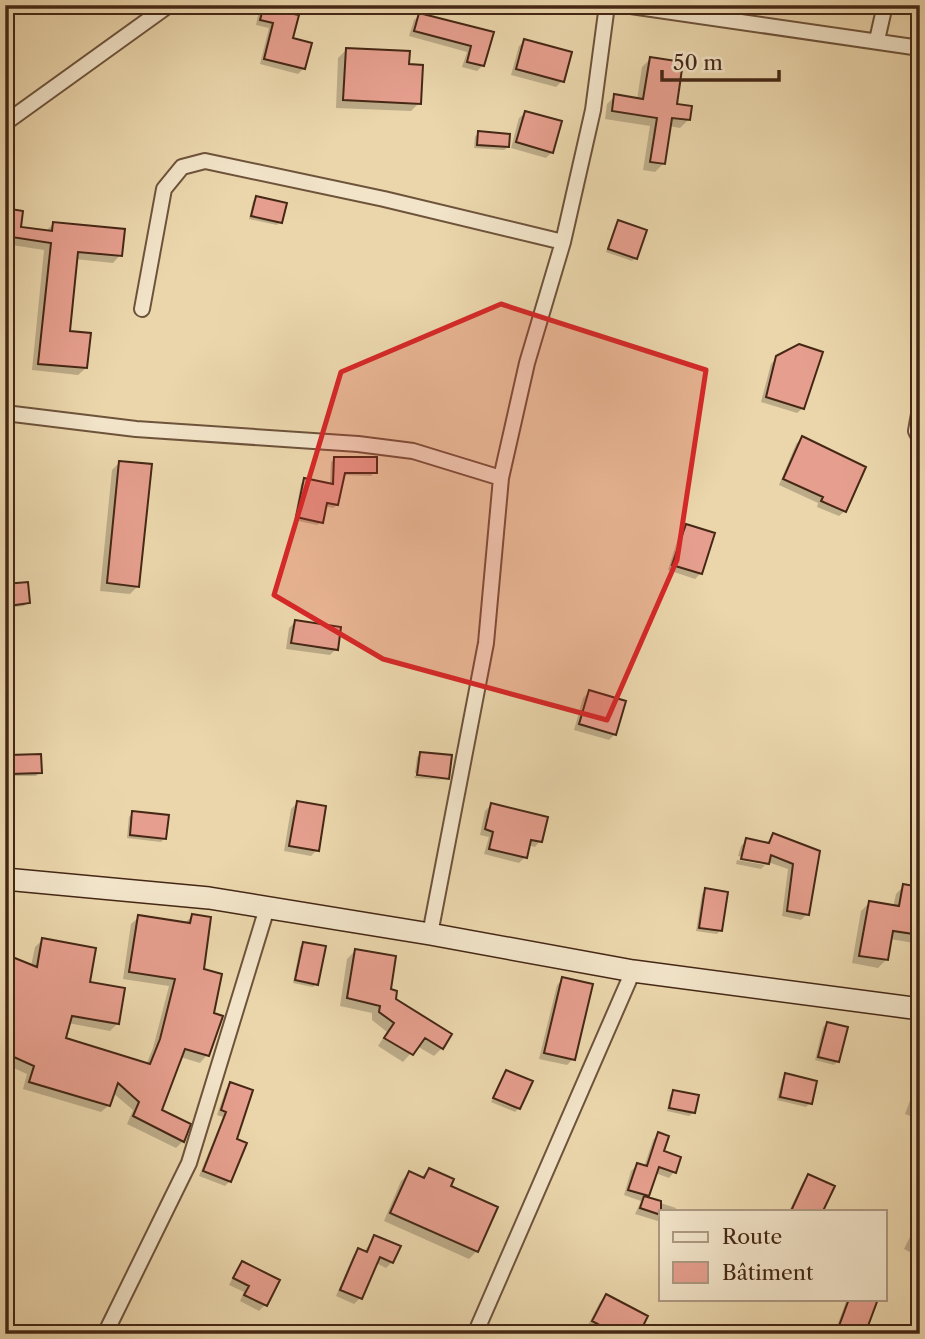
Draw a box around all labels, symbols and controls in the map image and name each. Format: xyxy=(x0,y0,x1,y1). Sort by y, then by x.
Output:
scale bar xyxy=(662,38,780,82)
text: 50 m xyxy=(673,50,723,75)
legend xyxy=(659,1210,886,1300)
text: Route xyxy=(722,1224,782,1249)
text: Bâtiment xyxy=(722,1260,814,1285)

